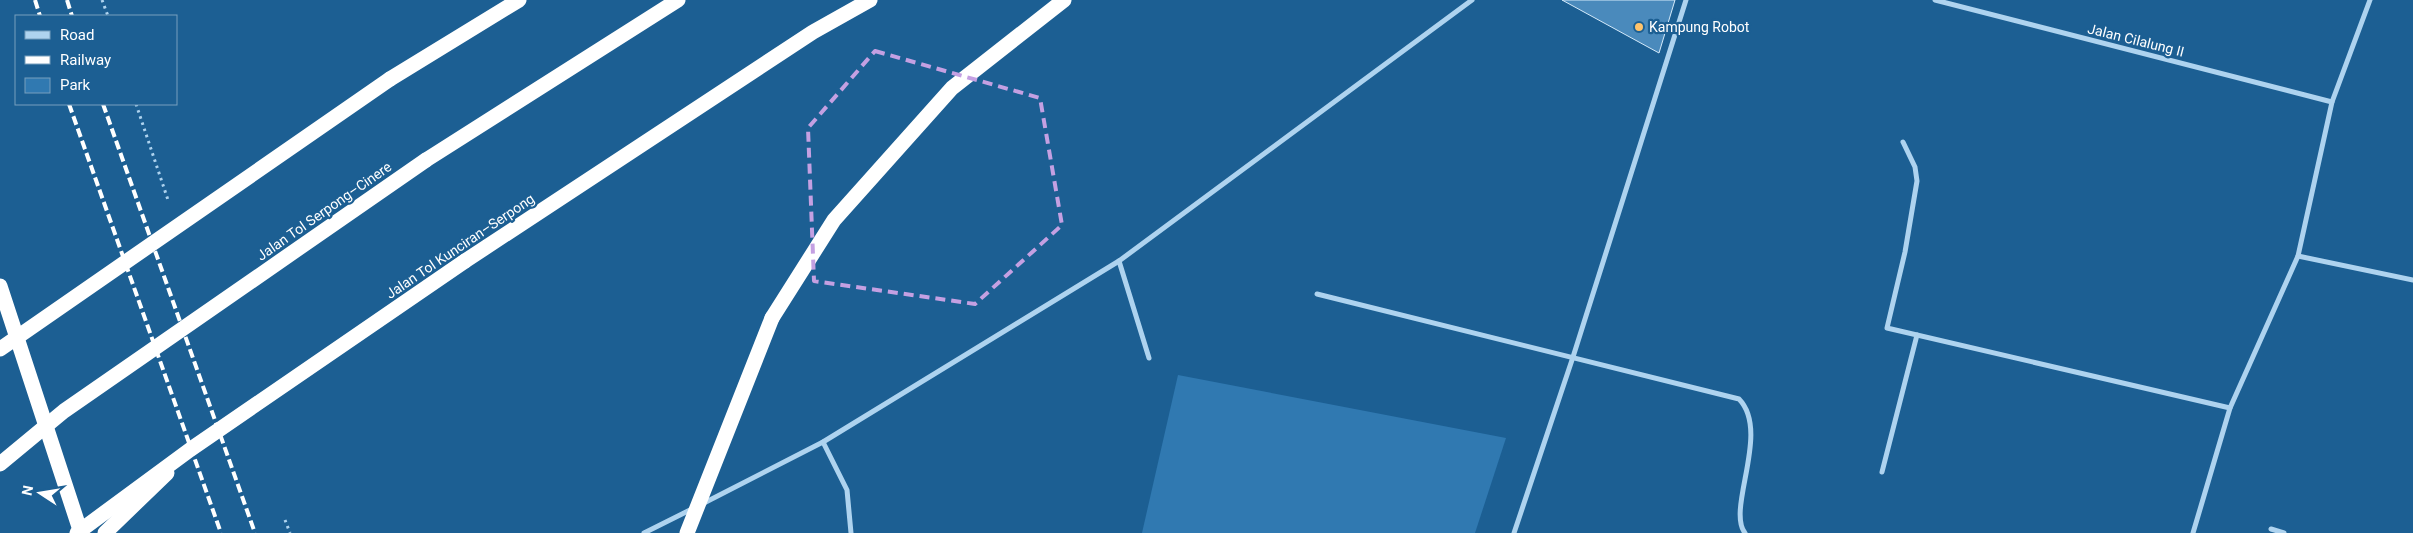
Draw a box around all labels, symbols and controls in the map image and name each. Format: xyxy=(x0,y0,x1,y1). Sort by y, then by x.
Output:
legend xyxy=(15,15,178,105)
place label: Kampung Robot xyxy=(1649,19,1750,35)
street label: Jalan Cilalung II xyxy=(2086,20,2186,60)
marker: Kampung Robot xyxy=(1633,21,1645,33)
text: Road xyxy=(60,26,94,44)
text: Railway xyxy=(60,51,111,69)
text: Park xyxy=(60,76,91,94)
street label: Jalan Tol Serpong–Cinere xyxy=(254,158,394,264)
street label: Jalan Tol Kunciran–Serpong xyxy=(383,190,537,302)
north arrow xyxy=(15,468,65,518)
text: N xyxy=(18,484,36,497)

